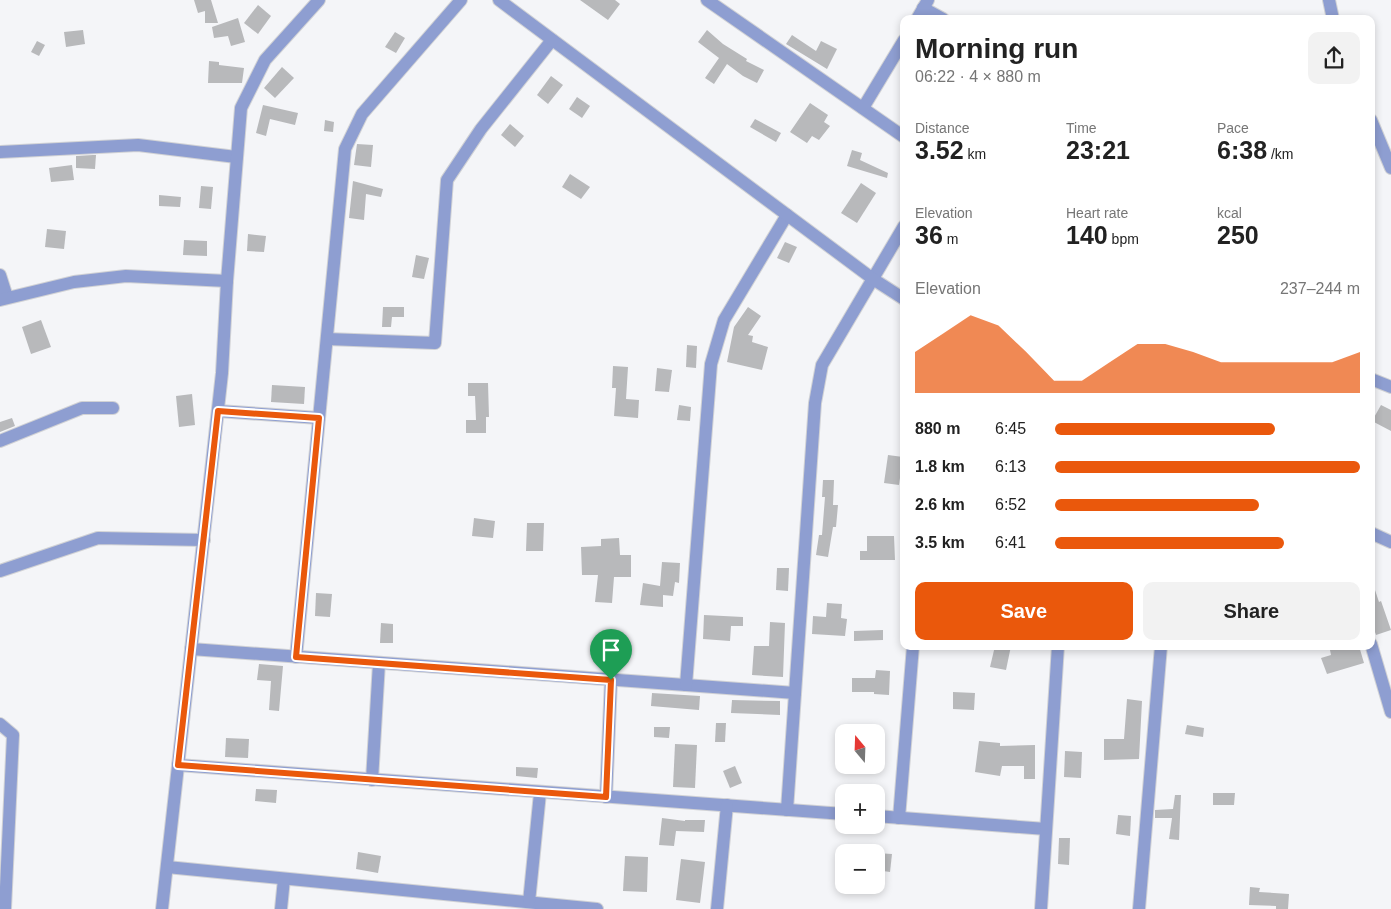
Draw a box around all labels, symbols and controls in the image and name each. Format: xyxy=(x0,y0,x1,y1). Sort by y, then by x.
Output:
button: share xyxy=(1308,32,1360,84)
text: Morning run xyxy=(915,33,1078,64)
text: 06:22 · 4 × 880 m xyxy=(915,68,1041,85)
text: Distance xyxy=(915,120,969,136)
text: Time xyxy=(1066,120,1097,136)
text: Pace xyxy=(1217,120,1249,136)
text: 3.52 xyxy=(915,136,964,164)
text: 23:21 xyxy=(1066,136,1130,164)
text: 6:38 xyxy=(1217,136,1267,164)
text: km xyxy=(964,146,986,162)
text: /km xyxy=(1267,146,1294,162)
text: Elevation xyxy=(915,205,973,221)
text: Heart rate xyxy=(1066,205,1128,221)
text: kcal xyxy=(1217,205,1242,221)
text: 36 xyxy=(915,221,943,249)
text: 140 xyxy=(1066,221,1108,249)
text: 250 xyxy=(1217,221,1259,249)
text: m xyxy=(943,231,958,247)
text: bpm xyxy=(1108,231,1139,247)
text: Elevation xyxy=(915,280,981,297)
text: 237–244 m xyxy=(1280,280,1360,297)
text: 880 m xyxy=(915,420,960,437)
text: 6:45 xyxy=(995,420,1026,437)
text: 1.8 km xyxy=(915,458,965,475)
text: 6:13 xyxy=(995,458,1026,475)
text: 2.6 km xyxy=(915,496,965,513)
text: 6:52 xyxy=(995,496,1026,513)
text: 3.5 km xyxy=(915,534,965,551)
text: 6:41 xyxy=(995,534,1026,551)
button: Save xyxy=(915,582,1133,640)
button: Share xyxy=(1143,582,1360,640)
pin xyxy=(590,629,632,680)
icon: arrive xyxy=(597,636,625,664)
north arrow xyxy=(835,724,885,774)
map controls xyxy=(835,724,885,894)
button: + xyxy=(835,784,885,834)
button: − xyxy=(835,844,885,894)

